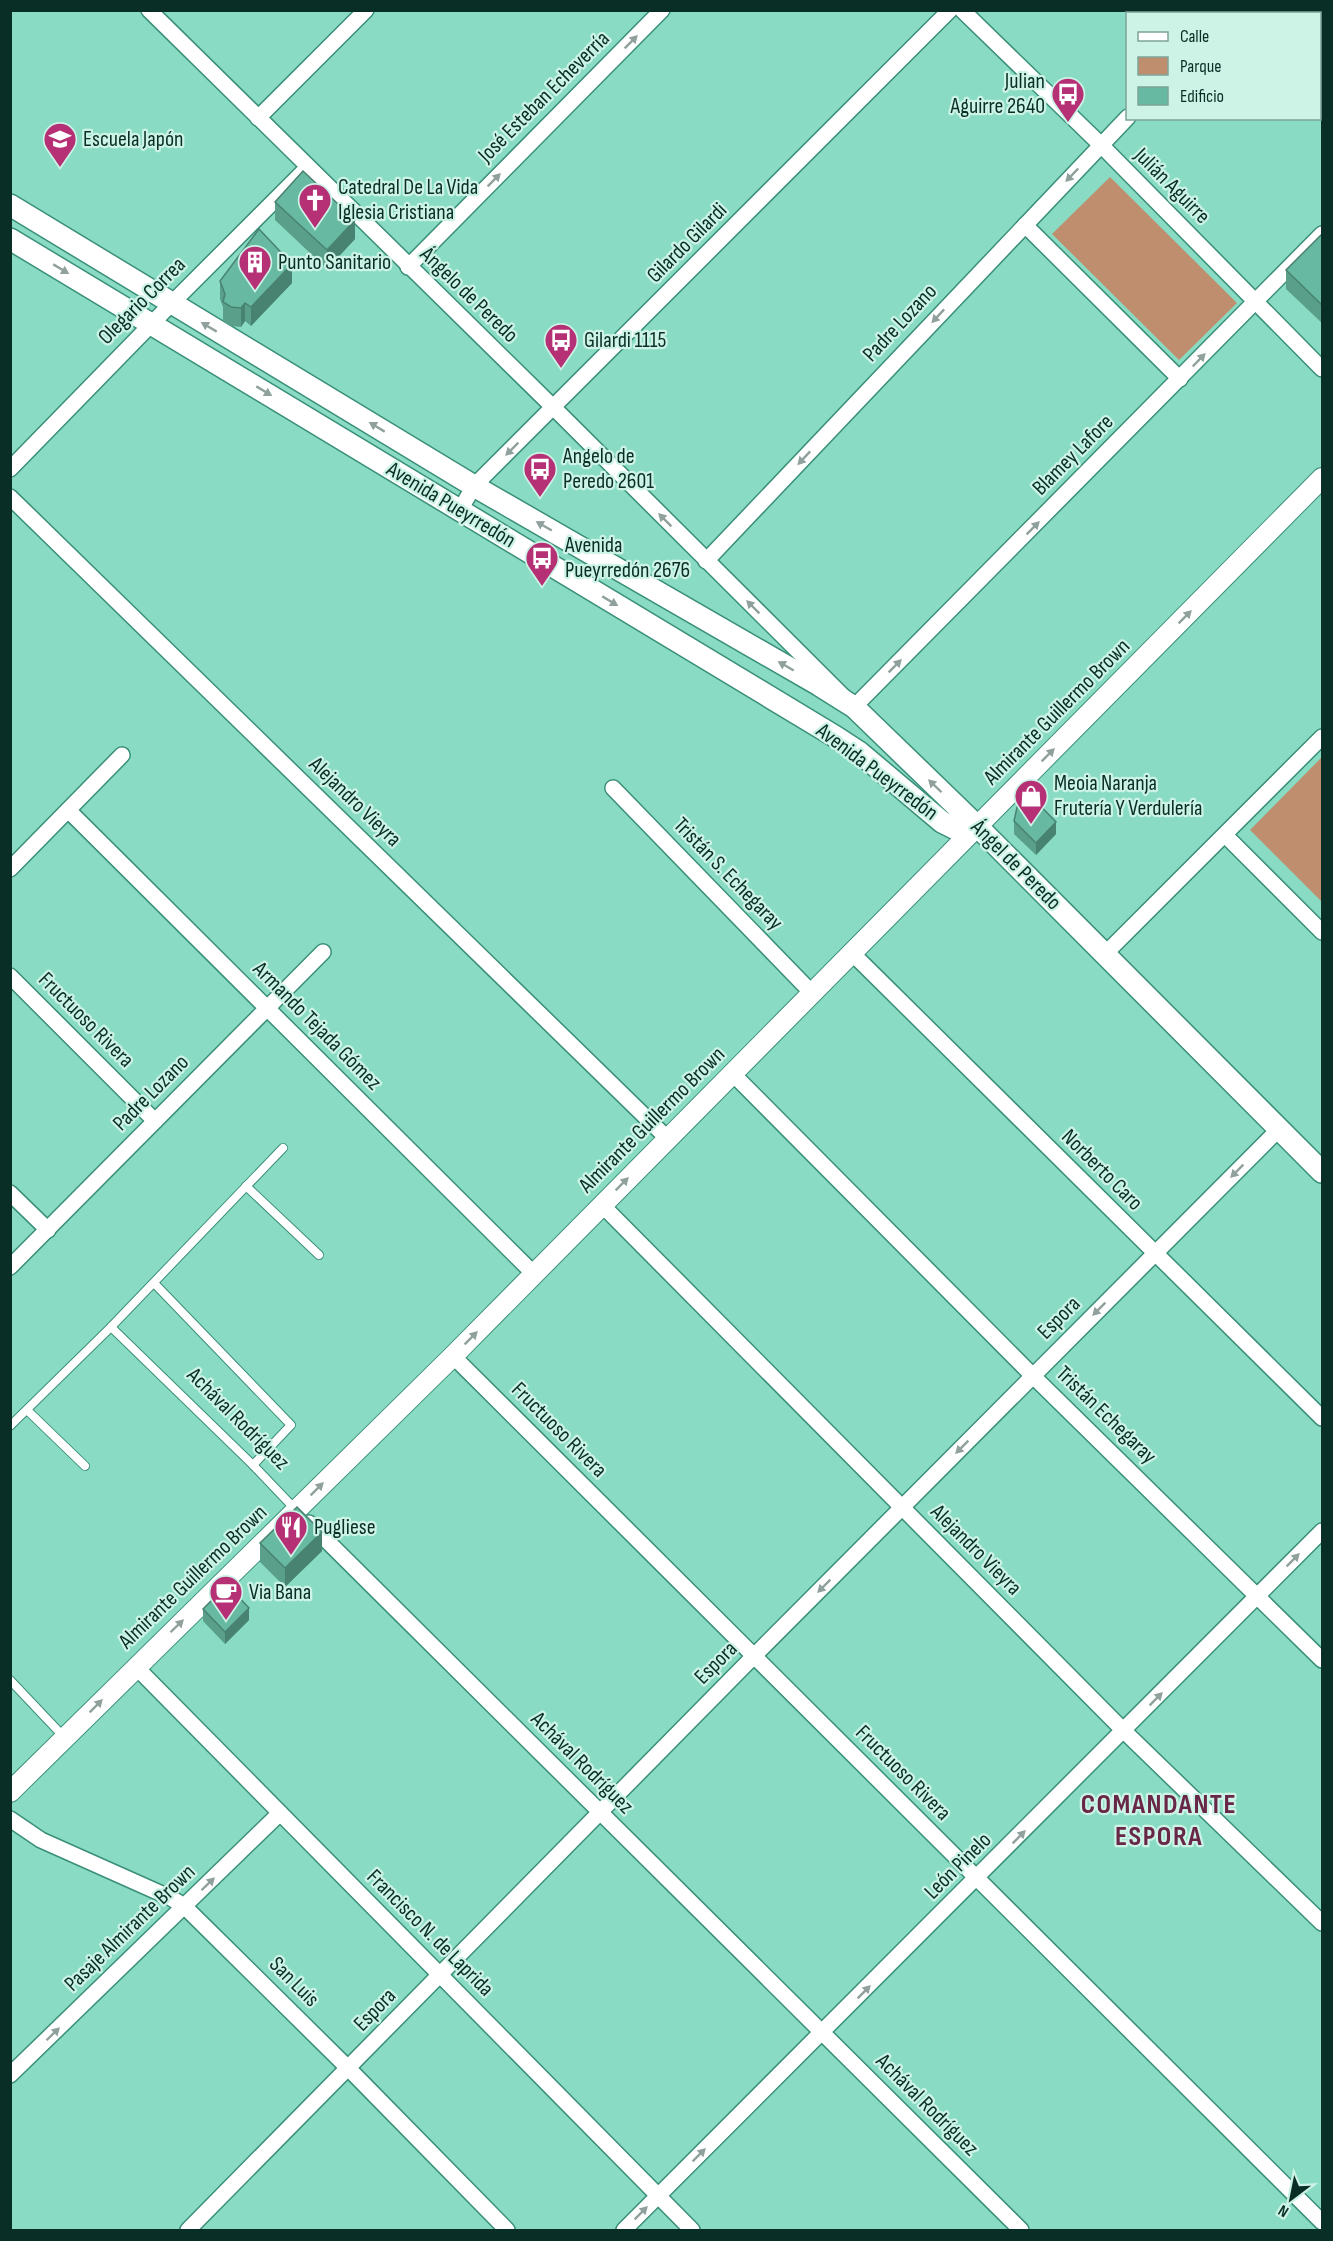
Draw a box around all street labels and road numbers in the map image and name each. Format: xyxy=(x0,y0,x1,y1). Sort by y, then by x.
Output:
street label: José Esteban Echeverría xyxy=(472,26,615,169)
street label: Julián Aguirre xyxy=(1128,142,1216,230)
street label: Gilardo Gilardi xyxy=(641,197,733,289)
street label: Ángelo de Peredo xyxy=(413,241,524,349)
street label: Olegario Correa xyxy=(93,252,191,350)
street label: Padre Lozano xyxy=(857,278,943,368)
street label: Blamey Lafore xyxy=(1027,409,1119,501)
street label: Avenida Pueyrredón xyxy=(381,455,520,554)
street label: Almirante Guillermo Brown xyxy=(978,633,1136,791)
street label: Avenida Pueyrredón xyxy=(810,717,943,827)
street label: Alejandro Vieyra xyxy=(303,751,407,853)
street label: Tristán S. Echegaray xyxy=(667,812,789,936)
street label: Ángel de Peredo xyxy=(964,813,1067,916)
street label: Armando Tejada Gómez xyxy=(246,955,387,1096)
street label: Fructuoso Rivera xyxy=(33,967,139,1073)
street label: Almirante Guillermo Brown xyxy=(573,1041,731,1199)
street label: Padre Lozano xyxy=(107,1049,195,1137)
street label: Norberto Caro xyxy=(1056,1124,1148,1216)
street label: Espora xyxy=(1032,1291,1086,1345)
street label: Tristán Echegaray xyxy=(1050,1360,1162,1470)
street label: Achával Rodríguez xyxy=(180,1361,295,1476)
street label: Fructuoso Rivera xyxy=(506,1377,612,1483)
street label: Alejandro Vieyra xyxy=(924,1498,1027,1601)
street label: Almirante Guillermo Brown xyxy=(112,1499,273,1655)
street label: Espora xyxy=(689,1636,743,1690)
street label: Achával Rodríguez xyxy=(524,1705,639,1820)
street label: Fructuoso Rivera xyxy=(850,1720,956,1826)
street label: León Pinelo xyxy=(919,1827,997,1905)
street label: Pasaje Almirante Brown xyxy=(59,1859,201,1997)
street label: Francisco N. de Laprida xyxy=(361,1864,499,2002)
street label: San Luis xyxy=(263,1951,325,2013)
street label: Espora xyxy=(348,1983,402,2037)
street label: Achával Rodríguez xyxy=(869,2047,984,2162)

